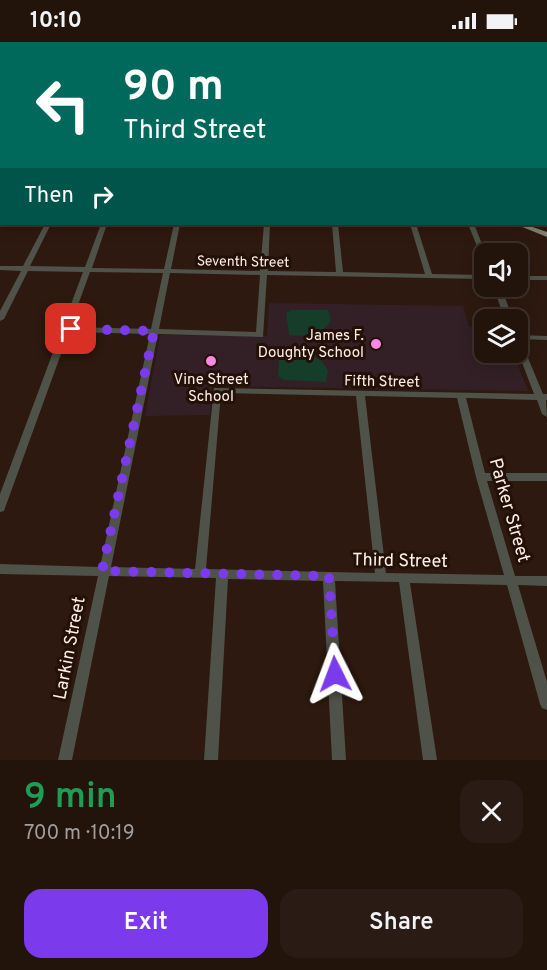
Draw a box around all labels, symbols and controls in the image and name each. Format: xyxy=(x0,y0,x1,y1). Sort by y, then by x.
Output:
text: 10:10 xyxy=(30,8,82,35)
text: 90 m xyxy=(123,62,224,115)
icon: left xyxy=(24,66,102,144)
text: Third Street xyxy=(123,114,266,148)
icon: right xyxy=(86,180,119,213)
text: Then xyxy=(24,183,74,210)
map controls xyxy=(474,243,528,363)
button: sound xyxy=(474,243,528,297)
street label: Seventh Street xyxy=(197,253,289,272)
pin xyxy=(45,303,96,354)
button: layers xyxy=(474,309,528,363)
icon: arrive xyxy=(54,312,87,345)
place label: James F. Doughty School xyxy=(258,327,364,363)
marker: James F. Doughty School xyxy=(369,337,383,351)
marker: Vine Street School xyxy=(204,354,218,368)
place label: Vine Street School xyxy=(173,371,249,407)
street label: Fifth Street xyxy=(344,372,420,393)
street label: Parker Street xyxy=(483,456,534,565)
street label: Third Street xyxy=(352,549,448,574)
street label: Larkin Street xyxy=(49,595,92,702)
position arrow xyxy=(303,642,367,706)
text: 9 min xyxy=(24,775,117,821)
button: close xyxy=(460,780,523,843)
text: 700 m · 10:19 xyxy=(24,821,135,847)
button: Exit xyxy=(24,889,268,958)
button: Share xyxy=(280,889,523,958)

